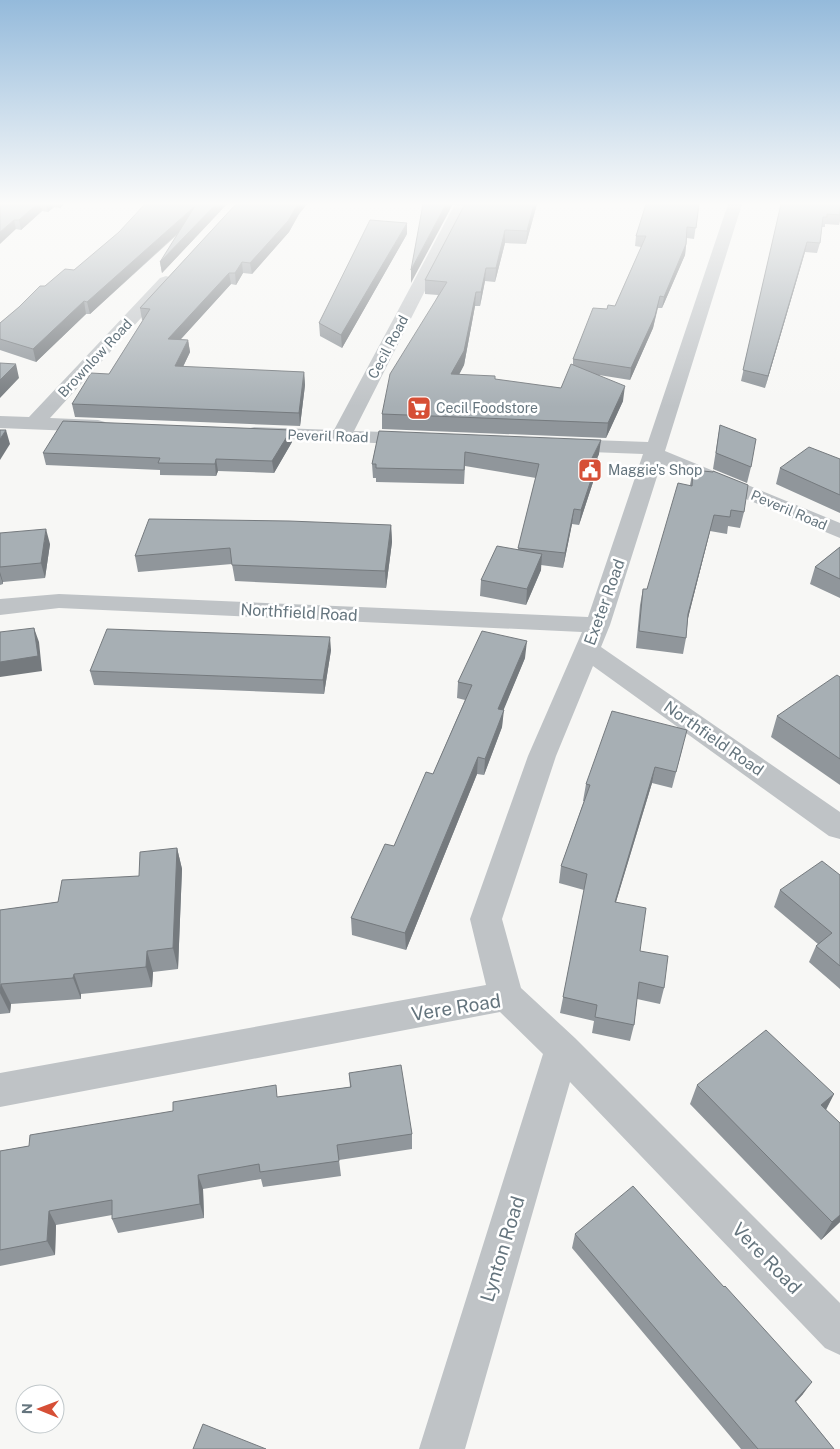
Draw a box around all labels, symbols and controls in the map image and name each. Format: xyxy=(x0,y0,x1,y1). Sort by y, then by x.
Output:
street label: Cecil Road xyxy=(365,313,411,381)
street label: Brownlow Road xyxy=(55,316,135,400)
supermarket icon: Cecil Foodstore xyxy=(406,395,432,421)
place label: Cecil Foodstore xyxy=(436,400,538,416)
street label: Peveril Road xyxy=(287,427,369,445)
public building icon: Maggie's Shop xyxy=(577,457,603,483)
place label: Maggie's Shop xyxy=(608,462,702,478)
street label: Peveril Road xyxy=(748,487,830,533)
street label: Exeter Road xyxy=(580,556,629,648)
street label: Northfield Road xyxy=(240,600,358,625)
street label: Northfield Road xyxy=(660,697,767,780)
street label: Vere Road xyxy=(410,989,502,1025)
street label: Lynton Road xyxy=(475,1193,529,1305)
street label: Vere Road xyxy=(728,1218,806,1298)
north arrow xyxy=(15,1384,65,1434)
text: N xyxy=(19,1403,35,1414)

